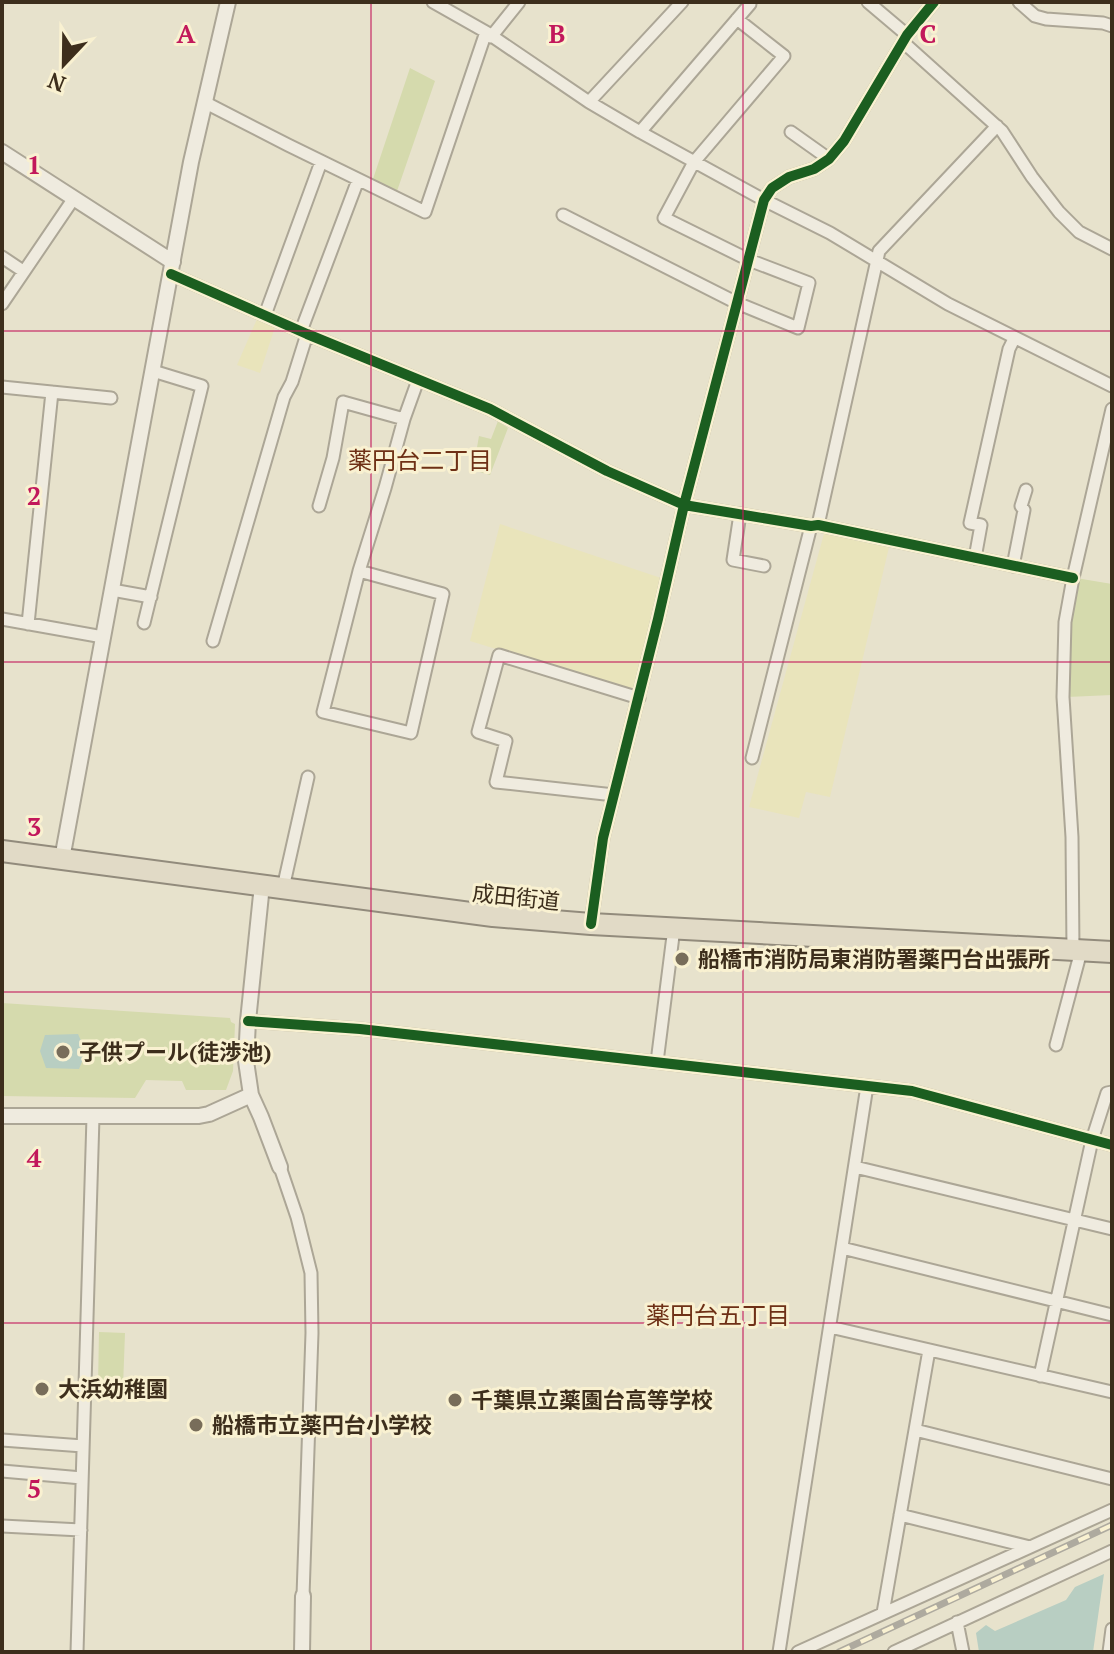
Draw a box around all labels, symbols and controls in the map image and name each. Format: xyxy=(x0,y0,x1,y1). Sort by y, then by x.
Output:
text: A xyxy=(177,16,196,50)
text: B xyxy=(549,16,565,50)
text: C xyxy=(920,16,936,50)
north arrow xyxy=(24,24,104,104)
text: N xyxy=(43,66,69,100)
text: 1 xyxy=(27,147,41,181)
district label: 薬円台二丁目 xyxy=(348,444,492,476)
text: 2 xyxy=(27,478,41,512)
text: 3 xyxy=(27,809,41,843)
street label: 成田街道 xyxy=(471,877,561,916)
place label: 船橋市消防局東消防署薬円台出張所 xyxy=(698,944,1050,973)
marker: 船橋市消防局東消防署薬円台出張所 xyxy=(673,950,691,968)
place label: 子供プール(徒渉池) xyxy=(79,1037,272,1066)
marker: 子供プール(徒渉池) xyxy=(54,1043,72,1061)
text: 4 xyxy=(27,1140,42,1174)
district label: 薬円台五丁目 xyxy=(646,1299,790,1331)
place label: 大浜幼稚園 xyxy=(58,1374,168,1403)
marker: 大浜幼稚園 xyxy=(33,1380,51,1398)
place label: 千葉県立薬園台高等学校 xyxy=(471,1385,713,1414)
marker: 千葉県立薬園台高等学校 xyxy=(446,1391,464,1409)
place label: 船橋市立薬円台小学校 xyxy=(212,1410,432,1439)
marker: 船橋市立薬円台小学校 xyxy=(187,1416,205,1434)
text: 5 xyxy=(27,1471,41,1505)

